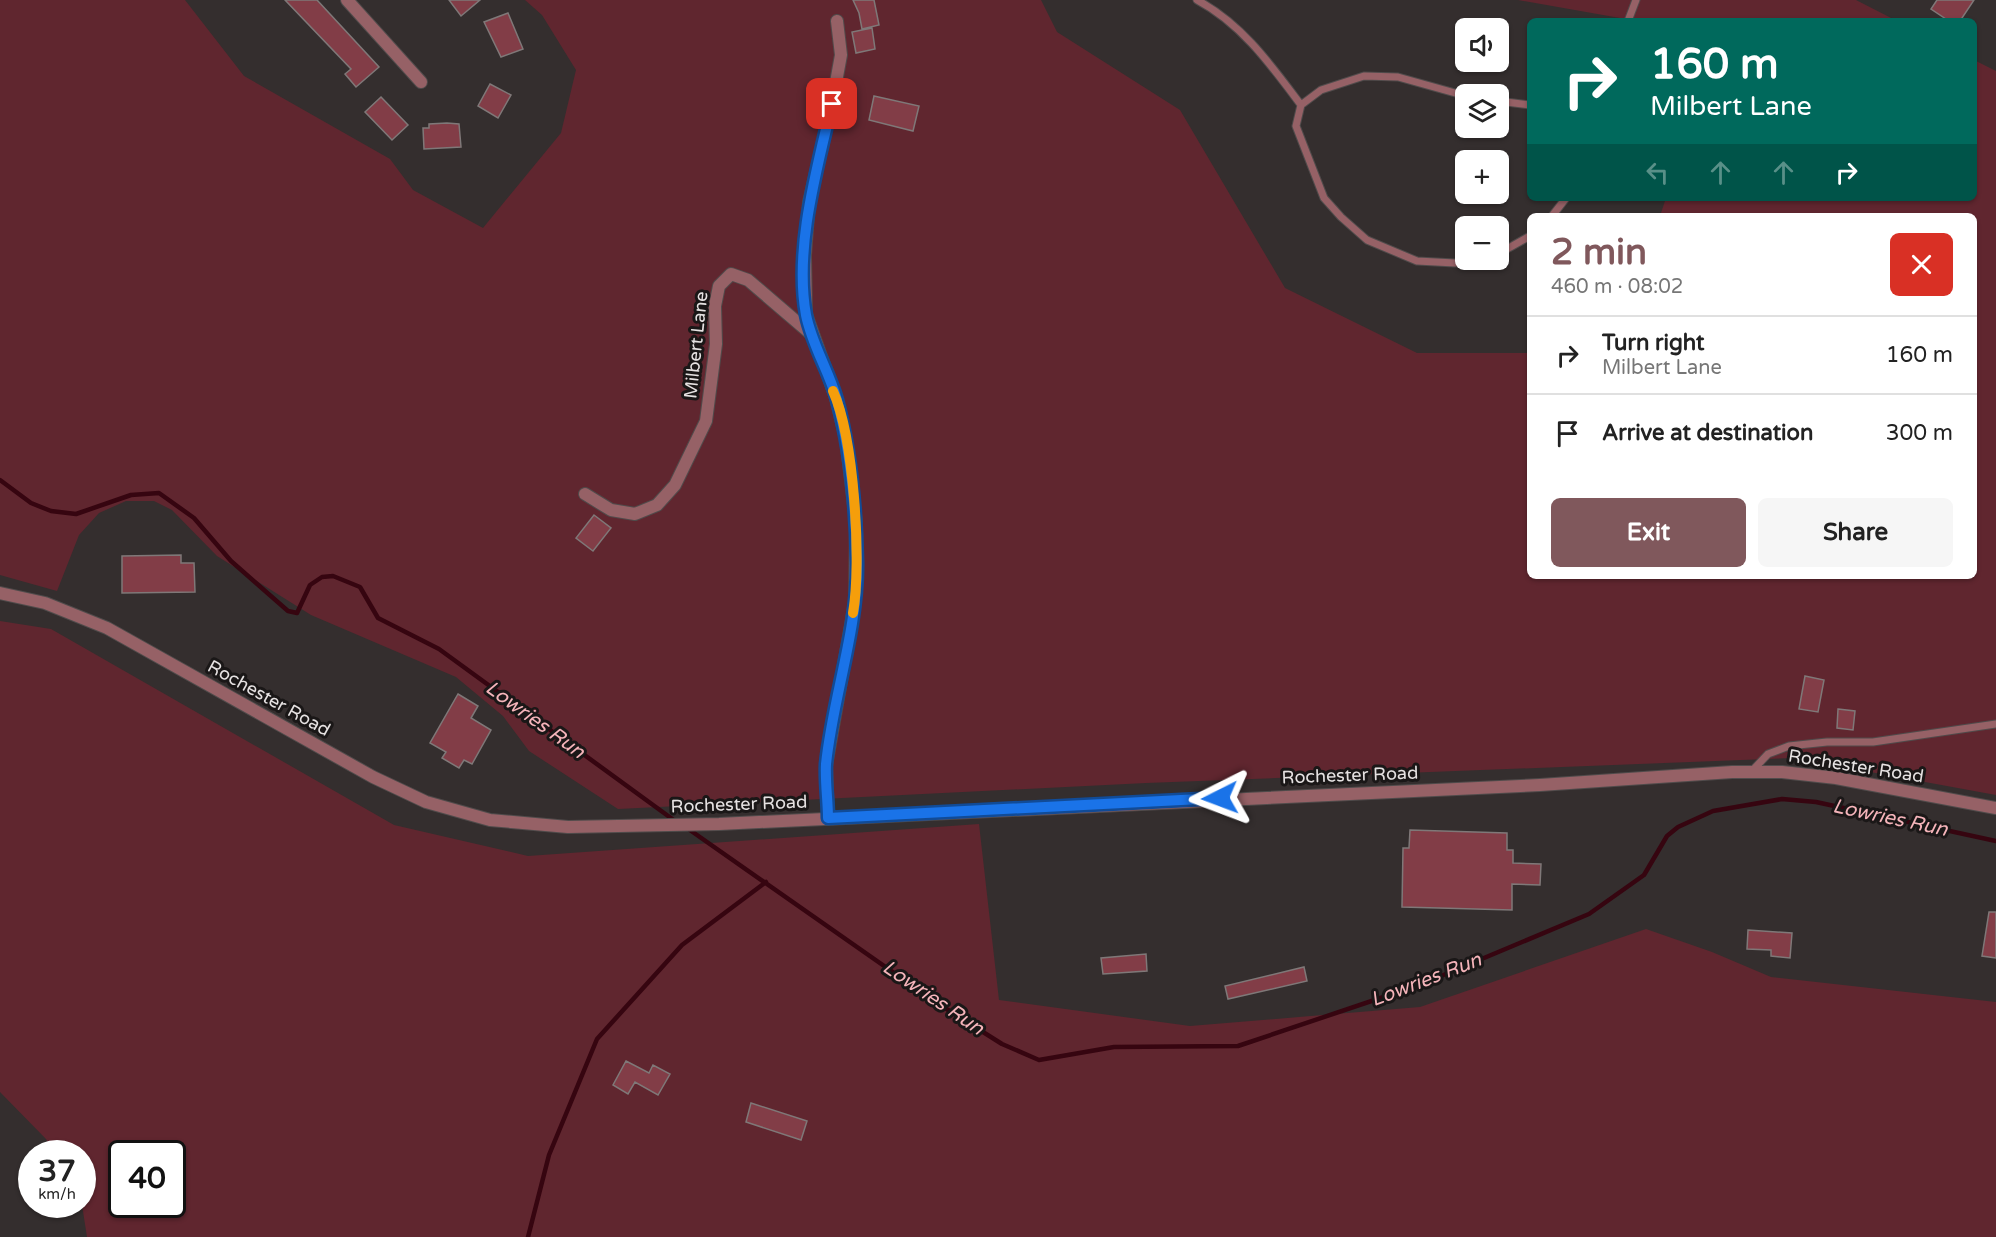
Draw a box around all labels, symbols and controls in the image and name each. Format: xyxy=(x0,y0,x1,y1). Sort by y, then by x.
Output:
map controls xyxy=(1455,18,1509,270)
button: sound xyxy=(1455,18,1509,72)
text: 160 m xyxy=(1650,39,1779,90)
icon: right xyxy=(1551,42,1629,120)
pin xyxy=(806,78,857,129)
button: layers xyxy=(1455,84,1509,138)
icon: arrive xyxy=(815,87,848,120)
text: Milbert Lane xyxy=(1650,90,1812,123)
button: + xyxy=(1455,150,1509,204)
icon: left xyxy=(1641,156,1674,189)
icon: ahead xyxy=(1704,156,1737,189)
icon: ahead xyxy=(1767,156,1800,189)
icon: right xyxy=(1830,156,1863,189)
button: − xyxy=(1455,216,1509,270)
text: 2 min xyxy=(1551,231,1647,274)
button: close xyxy=(1890,233,1953,296)
text: 460 m · 08:02 xyxy=(1551,275,1683,299)
street label: Milbert Lane xyxy=(679,290,713,400)
text: Turn right xyxy=(1602,330,1704,356)
icon: right xyxy=(1551,339,1584,372)
text: 160 m xyxy=(1886,342,1953,368)
text: Milbert Lane xyxy=(1602,356,1722,380)
icon: arrive xyxy=(1551,417,1584,450)
text: Arrive at destination xyxy=(1602,420,1813,446)
text: 300 m xyxy=(1886,420,1953,446)
button: Exit xyxy=(1551,498,1746,567)
button: Share xyxy=(1758,498,1953,567)
street label: Rochester Road xyxy=(204,655,334,741)
water label: Lowries Run xyxy=(481,676,590,764)
street label: Rochester Road xyxy=(1787,744,1925,788)
street label: Rochester Road xyxy=(1281,762,1419,788)
position arrow xyxy=(1188,766,1252,830)
street label: Rochester Road xyxy=(670,791,808,817)
water label: Lowries Run xyxy=(1830,794,1950,842)
water label: Lowries Run xyxy=(1367,948,1486,1012)
water label: Lowries Run xyxy=(878,955,989,1041)
speed limit sign: 40 xyxy=(108,1140,186,1218)
text: 37 xyxy=(38,1153,76,1190)
text: km/h xyxy=(38,1185,76,1203)

